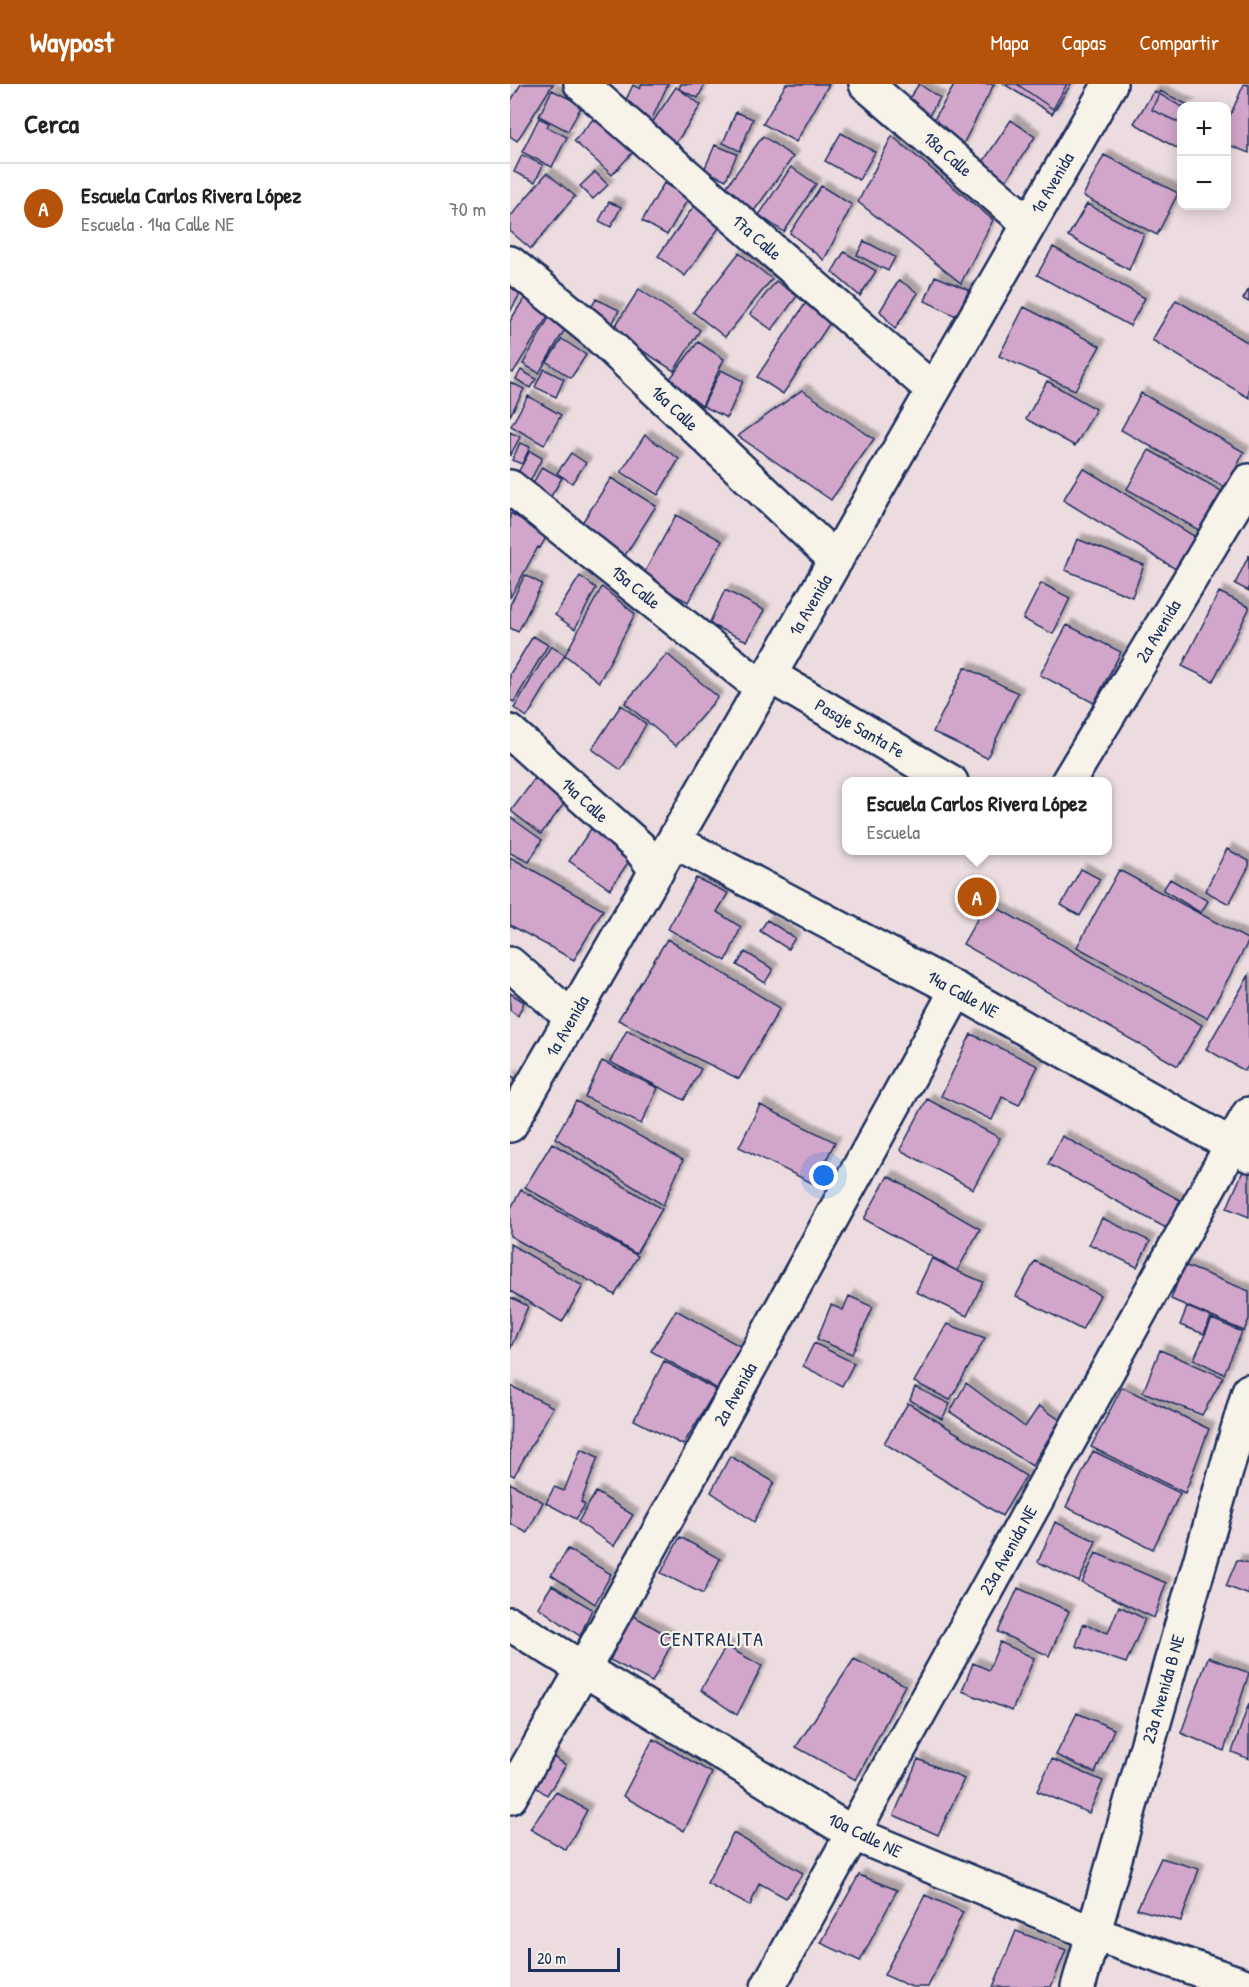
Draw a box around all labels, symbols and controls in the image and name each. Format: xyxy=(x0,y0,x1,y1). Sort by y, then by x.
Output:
text: Waypost xyxy=(30,23,114,61)
text: Mapa xyxy=(990,28,1028,57)
text: Capas xyxy=(1061,28,1106,57)
text: Compartir xyxy=(1139,28,1219,57)
map controls xyxy=(1177,102,1231,210)
button: + xyxy=(1177,102,1231,156)
text: Cerca xyxy=(24,106,79,141)
street label: 18a Calle xyxy=(918,126,978,182)
street label: 1a Avenida xyxy=(1024,148,1080,218)
button: − xyxy=(1177,156,1231,210)
text: Escuela Carlos Rivera López xyxy=(81,180,302,210)
text: A xyxy=(39,195,48,222)
text: 70 m xyxy=(449,195,486,222)
street label: 17a Calle xyxy=(727,208,787,266)
text: Escuela · 14a Calle NE xyxy=(81,210,234,237)
street label: 16a Calle xyxy=(646,380,704,436)
street label: 15a Calle xyxy=(606,559,666,615)
street label: 1a Avenida xyxy=(782,570,838,640)
street label: 2a Avenida xyxy=(1130,595,1186,667)
street label: Pasaje Santa Fe xyxy=(810,692,910,764)
street label: 14a Calle xyxy=(556,772,614,828)
popup xyxy=(842,777,1112,855)
text: Escuela Carlos Rivera López xyxy=(867,788,1087,818)
text: Escuela xyxy=(867,818,920,845)
pin: A xyxy=(958,874,996,920)
street label: 14a Calle NE xyxy=(923,964,1003,1024)
street label: 1a Avenida xyxy=(539,991,595,1061)
your location xyxy=(809,1161,838,1190)
street label: 2a Avenida xyxy=(707,1358,763,1430)
street label: 23a Avenida NE xyxy=(973,1501,1043,1599)
district label: CENTRALITA xyxy=(660,1625,764,1652)
street label: 23a Avenida B NE xyxy=(1136,1632,1190,1746)
street label: 10a Calle NE xyxy=(824,1806,906,1864)
scale bar xyxy=(528,1945,620,1972)
text: 20 m xyxy=(537,1947,566,1969)

